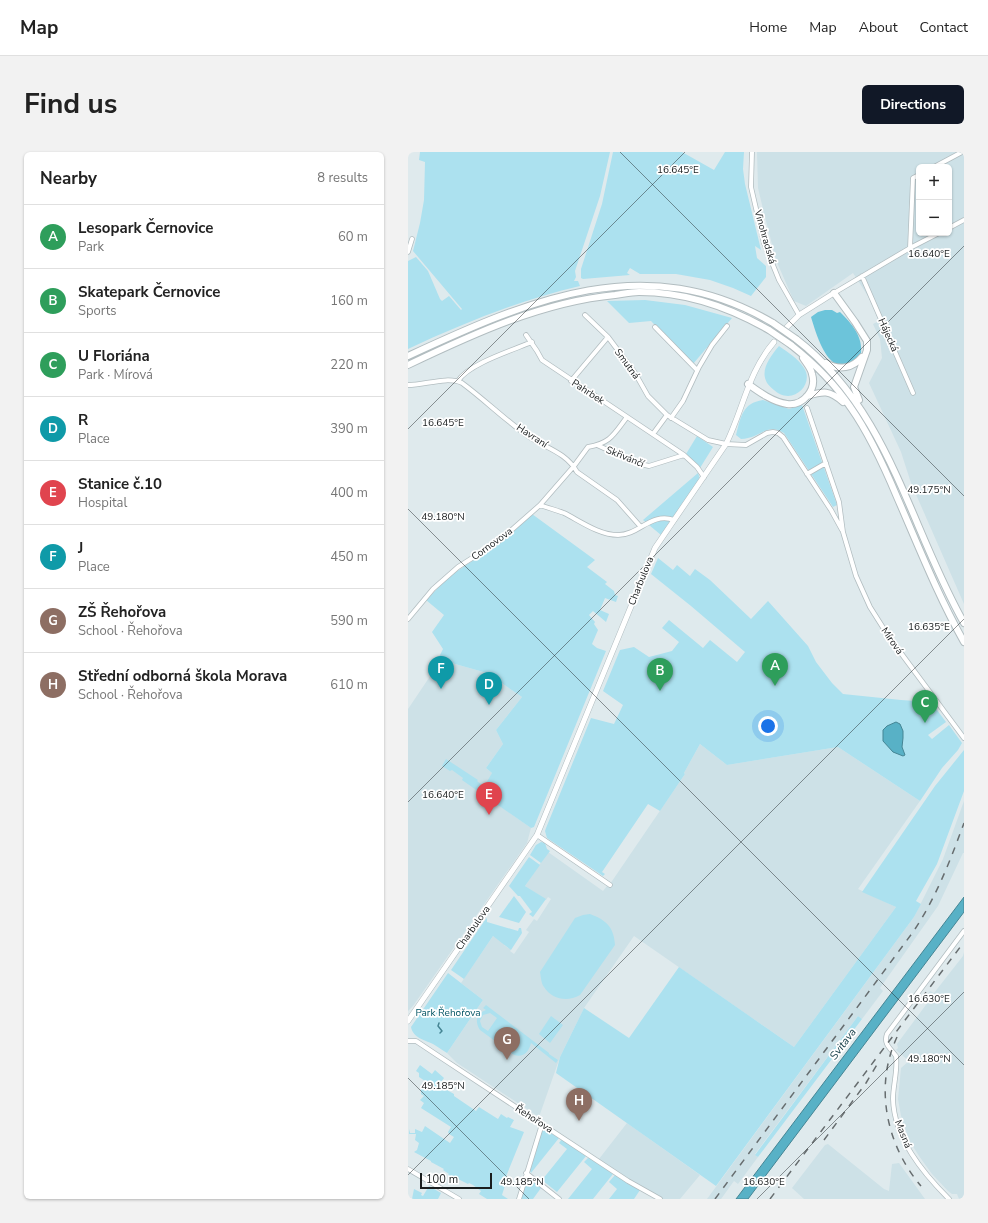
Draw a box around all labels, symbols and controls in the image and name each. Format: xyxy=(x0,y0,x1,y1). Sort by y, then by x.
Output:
text: Map xyxy=(20,15,58,41)
text: Home xyxy=(749,18,787,37)
text: Map xyxy=(809,18,837,37)
text: About xyxy=(859,18,898,37)
text: Contact xyxy=(920,18,968,37)
text: Find us xyxy=(24,85,118,123)
button: Directions xyxy=(862,85,964,124)
text: 16.645°E xyxy=(657,163,699,177)
map controls xyxy=(916,164,952,236)
button: + xyxy=(916,164,952,200)
text: Nearby xyxy=(40,167,97,190)
text: 8 results xyxy=(317,169,368,187)
button: − xyxy=(916,200,952,236)
street label: Vinohradská xyxy=(750,207,779,266)
text: Lesopark Černovice xyxy=(78,218,213,238)
text: A xyxy=(48,228,58,246)
text: 60 m xyxy=(338,228,368,246)
text: Park xyxy=(78,238,104,256)
text: 16.640°E xyxy=(908,247,950,261)
text: Skatepark Černovice xyxy=(78,282,220,302)
text: B xyxy=(49,292,57,310)
text: 160 m xyxy=(330,292,368,310)
text: Sports xyxy=(78,302,117,320)
street label: Hájecká xyxy=(874,316,902,354)
text: U Floriána xyxy=(78,346,150,366)
street label: Smutná xyxy=(611,346,643,382)
text: C xyxy=(49,356,57,374)
text: 220 m xyxy=(330,356,368,374)
text: Park · Mírová xyxy=(78,366,153,384)
street label: Pahrbek xyxy=(569,376,608,408)
text: R xyxy=(78,410,88,430)
text: 16.645°E xyxy=(422,416,464,430)
text: D xyxy=(48,420,58,438)
text: 390 m xyxy=(330,420,368,438)
street label: Havraní xyxy=(514,421,551,452)
text: Place xyxy=(78,430,110,448)
street label: Skřivánčí xyxy=(604,443,647,471)
text: Stanice č.10 xyxy=(78,474,162,494)
text: 49.175°N xyxy=(907,483,951,497)
text: E xyxy=(49,484,57,502)
text: 400 m xyxy=(330,484,368,502)
text: Hospital xyxy=(78,494,127,512)
text: 49.180°N xyxy=(421,510,465,524)
street label: Cornovova xyxy=(469,524,515,564)
text: J xyxy=(78,538,83,558)
text: F xyxy=(49,548,57,566)
text: 450 m xyxy=(330,548,368,566)
street label: Charbulova xyxy=(625,555,657,607)
text: Place xyxy=(78,558,110,576)
text: ZŠ Řehořova xyxy=(78,602,166,622)
text: G xyxy=(48,612,58,630)
text: 590 m xyxy=(330,612,368,630)
text: 16.635°E xyxy=(908,620,950,634)
text: School · Řehořova xyxy=(78,622,183,640)
street label: Mírová xyxy=(878,625,906,657)
pin: A xyxy=(762,653,788,686)
pin: F xyxy=(428,656,454,689)
pin: B xyxy=(647,658,673,691)
text: Střední odborná škola Morava xyxy=(78,666,287,686)
pin: D xyxy=(476,672,502,705)
text: H xyxy=(48,676,58,694)
text: 610 m xyxy=(330,676,368,694)
text: School · Řehořova xyxy=(78,686,183,704)
pin: C xyxy=(912,690,938,723)
your location xyxy=(758,716,778,736)
pin: E xyxy=(476,782,502,815)
text: 16.640°E xyxy=(422,788,464,802)
street label: Charbulova xyxy=(453,903,493,953)
text: 16.630°E xyxy=(908,992,950,1006)
park label: Park Řehořova xyxy=(415,1006,481,1020)
water label: Svitava xyxy=(826,1025,860,1063)
pin: G xyxy=(494,1027,520,1060)
text: 49.180°N xyxy=(907,1052,951,1066)
text: 49.185°N xyxy=(421,1079,465,1093)
pin: H xyxy=(566,1088,592,1121)
street label: Řehořova xyxy=(512,1102,556,1136)
street label: Masná xyxy=(891,1118,915,1150)
scale bar xyxy=(420,1171,492,1190)
text: 100 m xyxy=(426,1172,458,1187)
text: 49.185°N xyxy=(500,1175,544,1189)
text: 16.630°E xyxy=(743,1175,785,1189)

